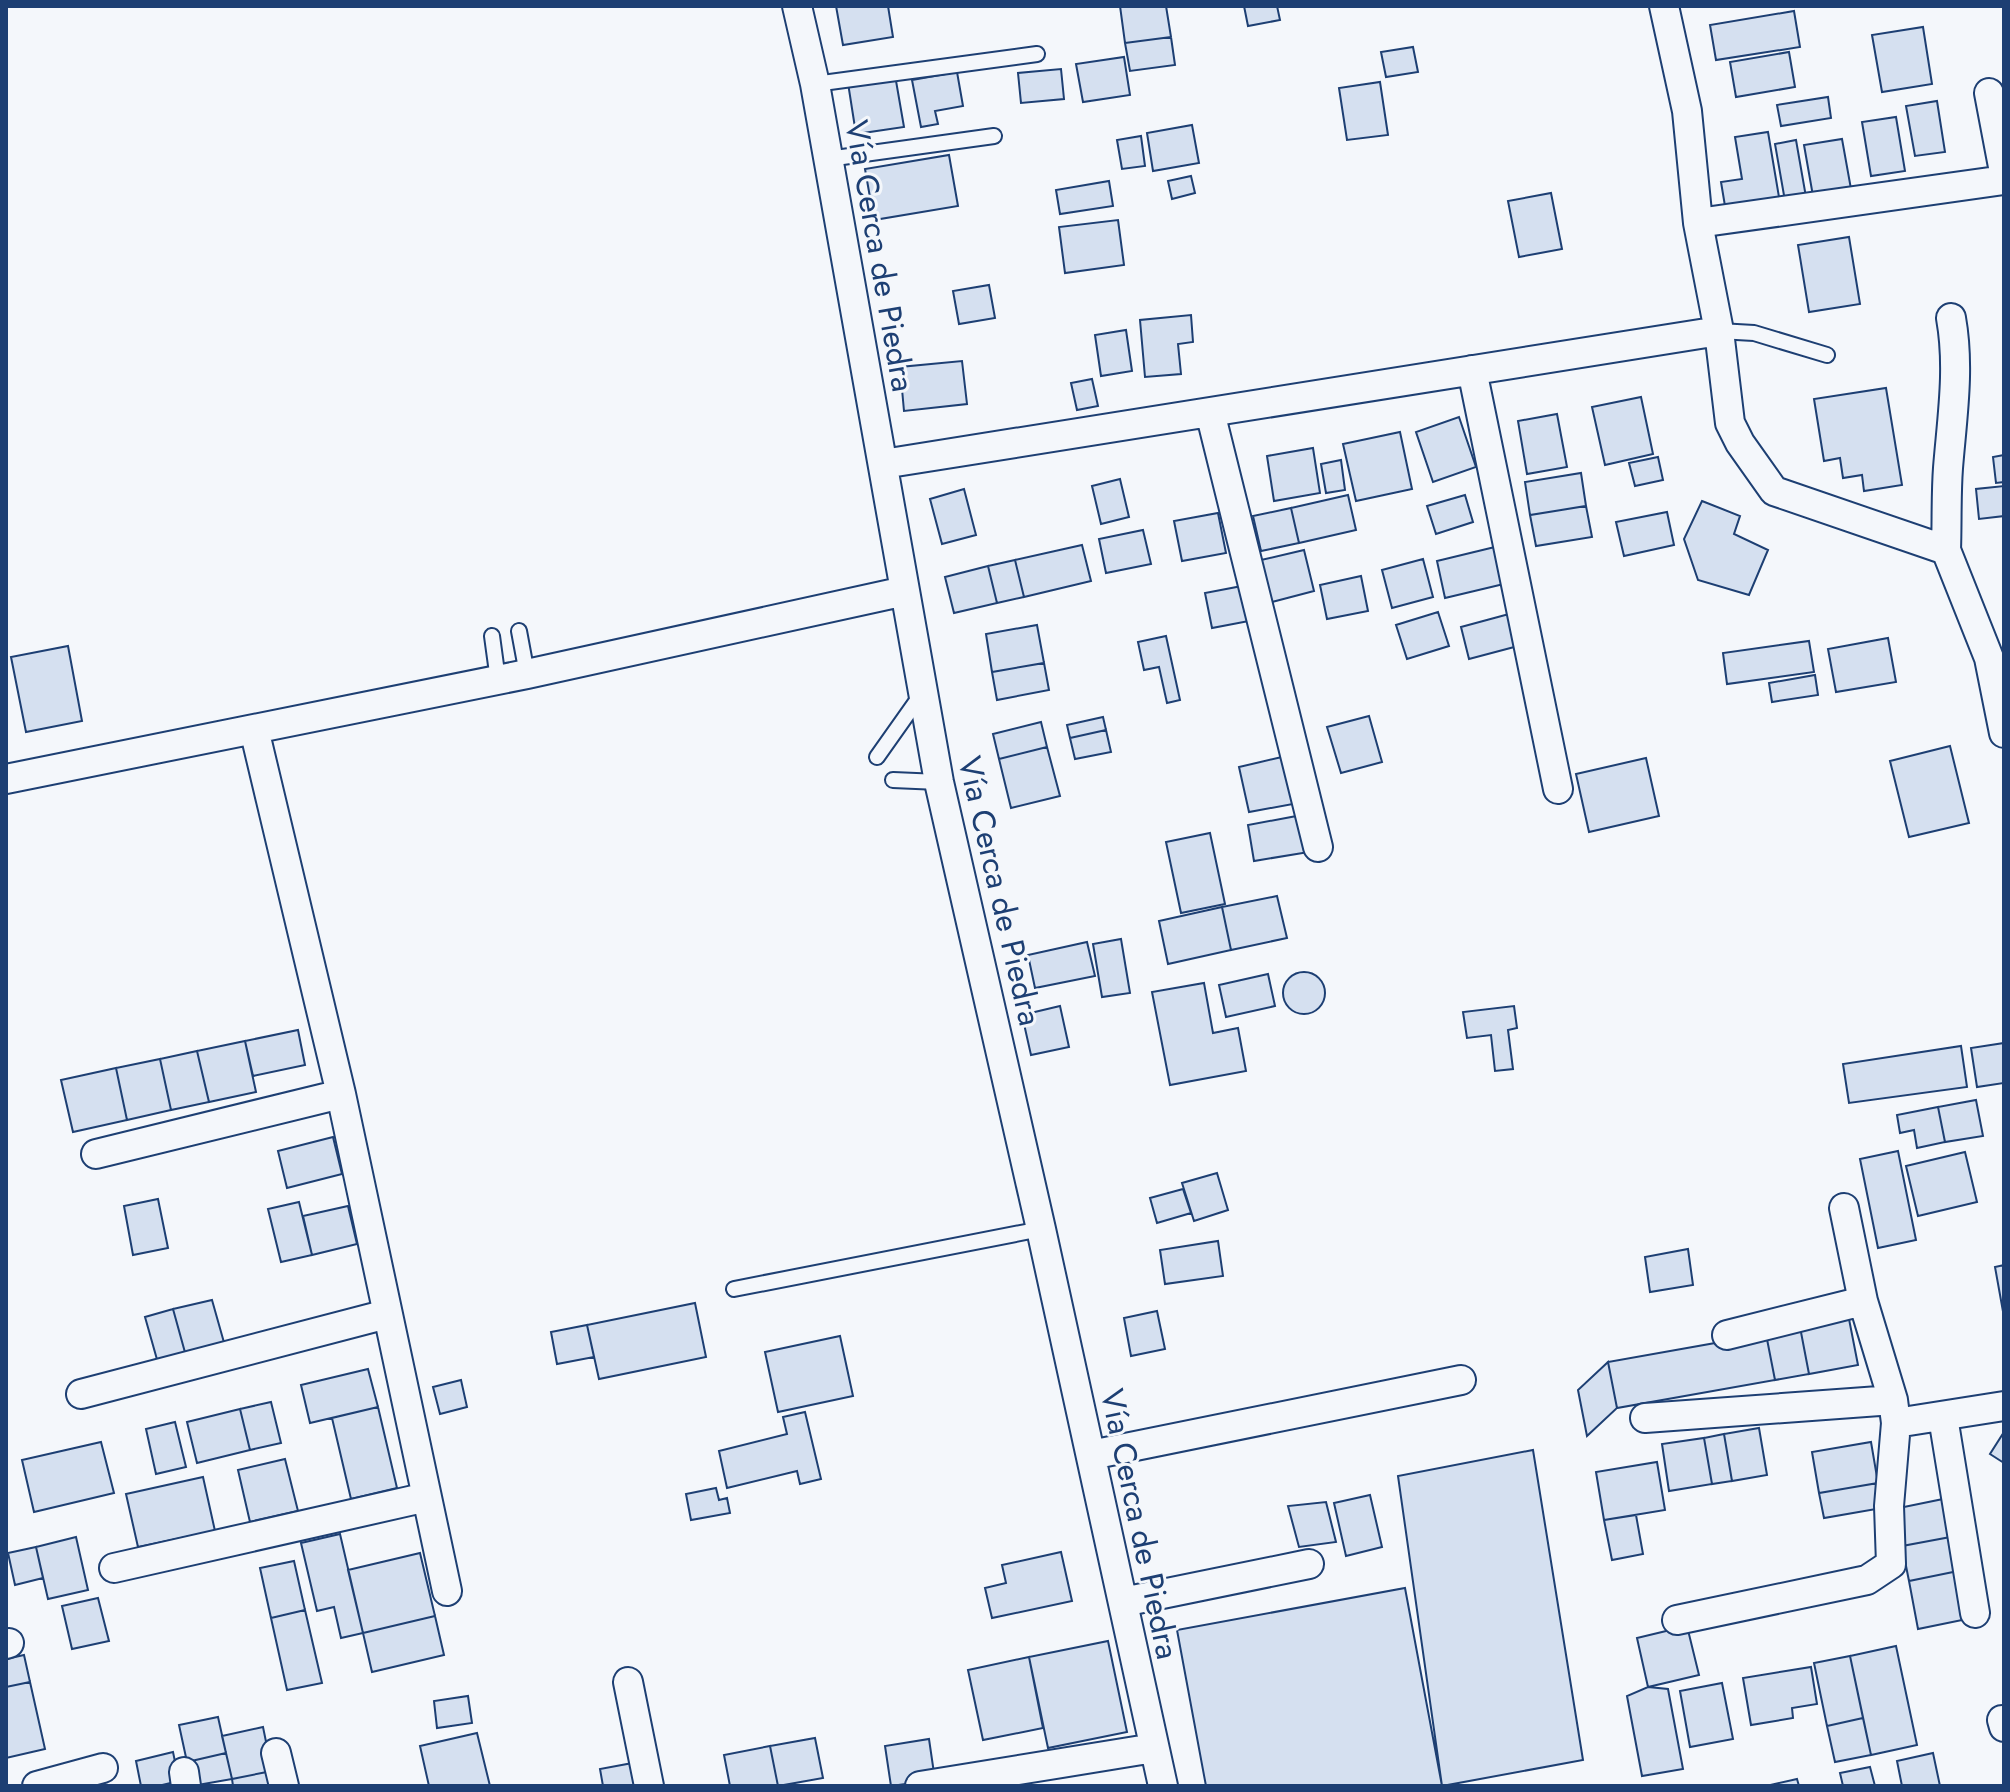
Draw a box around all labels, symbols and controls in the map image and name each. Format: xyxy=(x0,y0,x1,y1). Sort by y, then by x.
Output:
street label: Vía Cerca de Piedra xyxy=(833,117,927,395)
street label: Vía Cerca de Piedra xyxy=(947,752,1053,1030)
street label: Vía Cerca de Piedra xyxy=(1089,1385,1191,1663)

